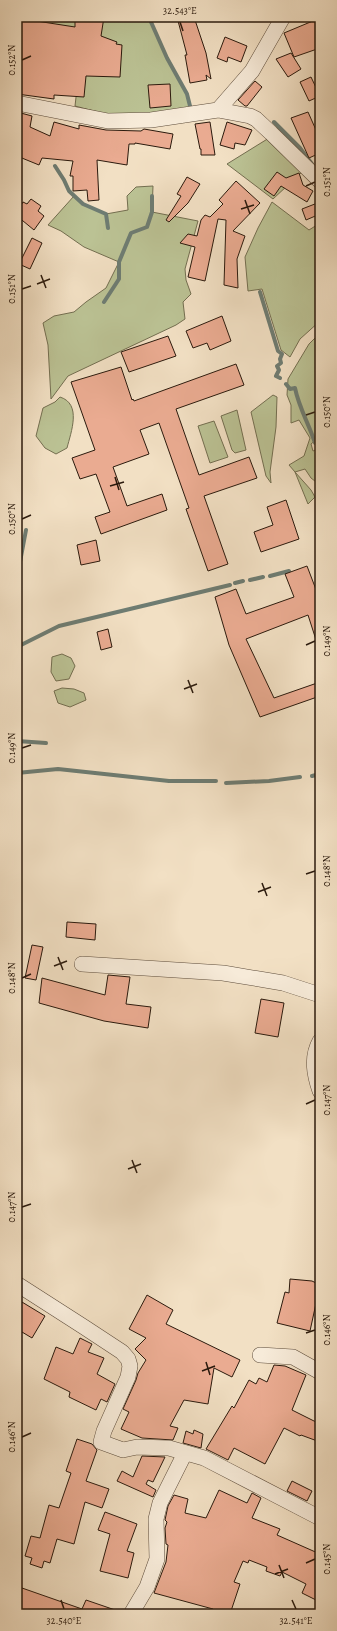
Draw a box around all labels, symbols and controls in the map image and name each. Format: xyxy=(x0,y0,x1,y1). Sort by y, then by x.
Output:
text: 32.543°E xyxy=(163,4,197,17)
text: 0.152°N xyxy=(5,44,18,76)
text: 0.151°N xyxy=(320,167,333,197)
text: 0.151°N xyxy=(5,274,18,304)
text: 0.150°N xyxy=(320,396,333,428)
text: 0.150°N xyxy=(5,503,18,535)
text: 0.149°N xyxy=(320,625,333,657)
text: 0.149°N xyxy=(5,732,18,764)
text: 0.148°N xyxy=(320,855,333,887)
text: 0.148°N xyxy=(5,962,18,994)
text: 0.147°N xyxy=(320,1085,333,1115)
text: 0.147°N xyxy=(5,1192,18,1222)
text: 0.146°N xyxy=(320,1314,333,1346)
text: 0.146°N xyxy=(5,1421,18,1453)
text: 0.145°N xyxy=(320,1544,333,1574)
text: 32.540°E xyxy=(46,1614,82,1627)
text: 32.541°E xyxy=(279,1614,313,1627)

